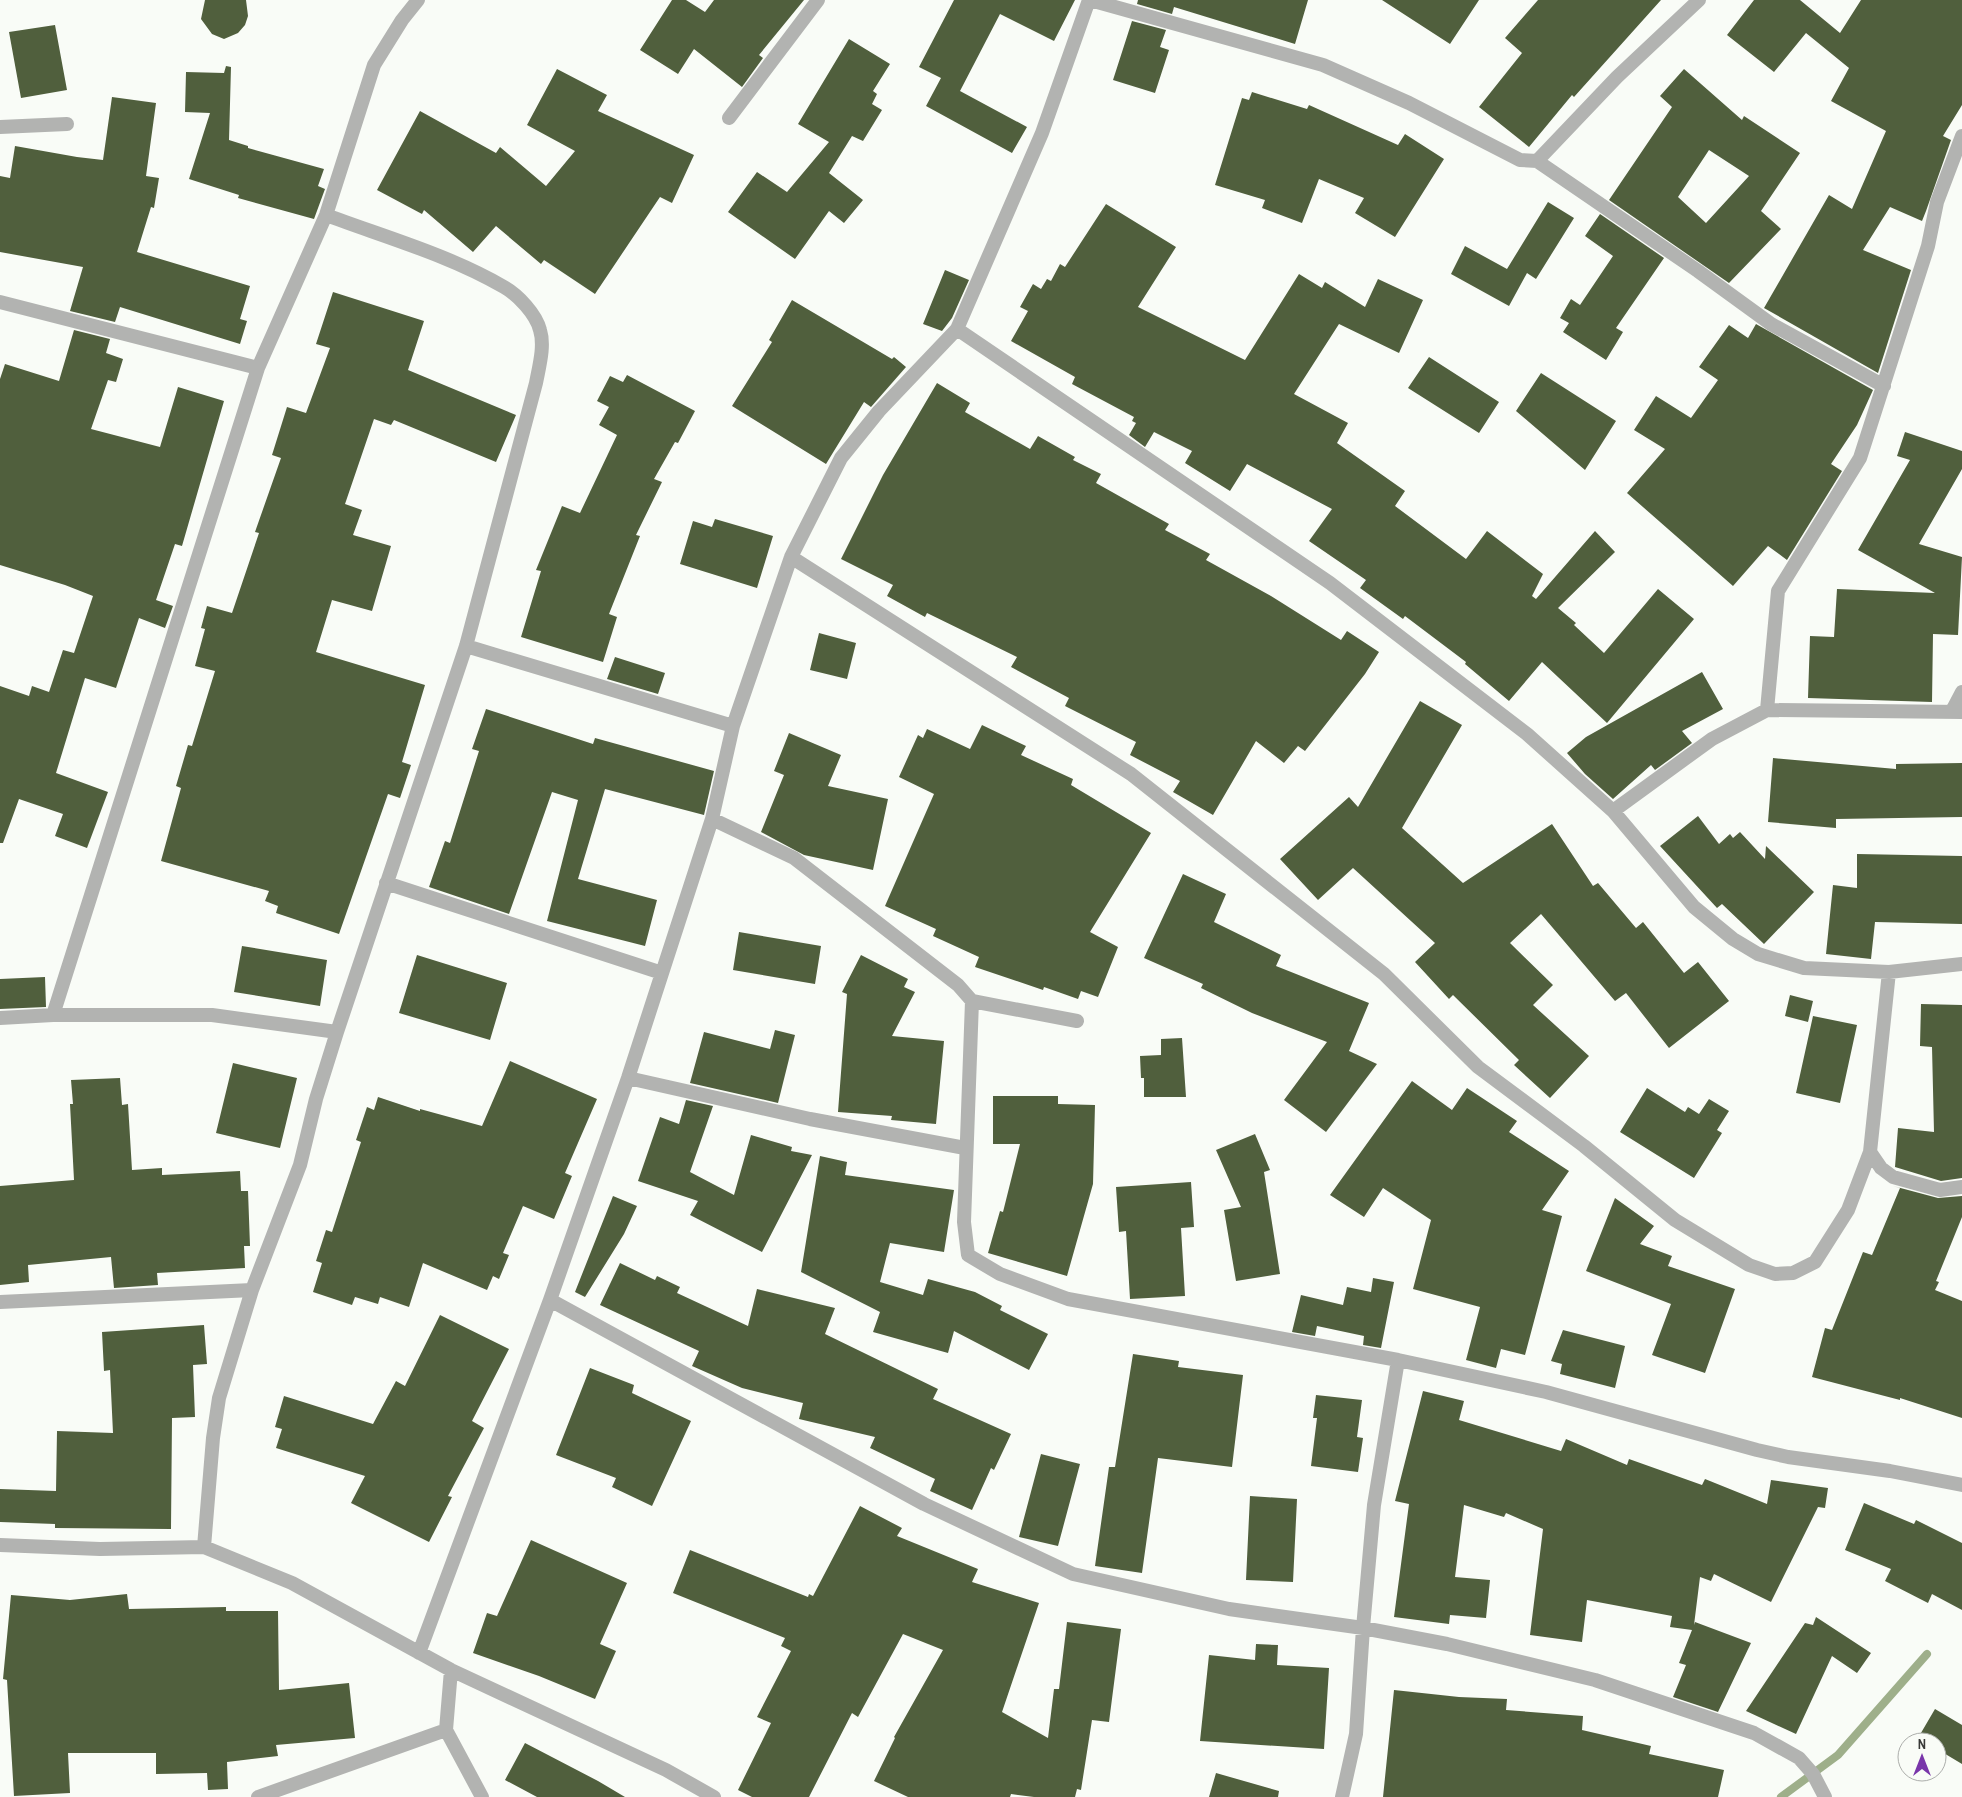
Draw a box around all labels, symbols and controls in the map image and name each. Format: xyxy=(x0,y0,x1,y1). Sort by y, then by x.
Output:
north arrow xyxy=(1897,1732,1947,1782)
text: N xyxy=(1918,1735,1926,1753)

